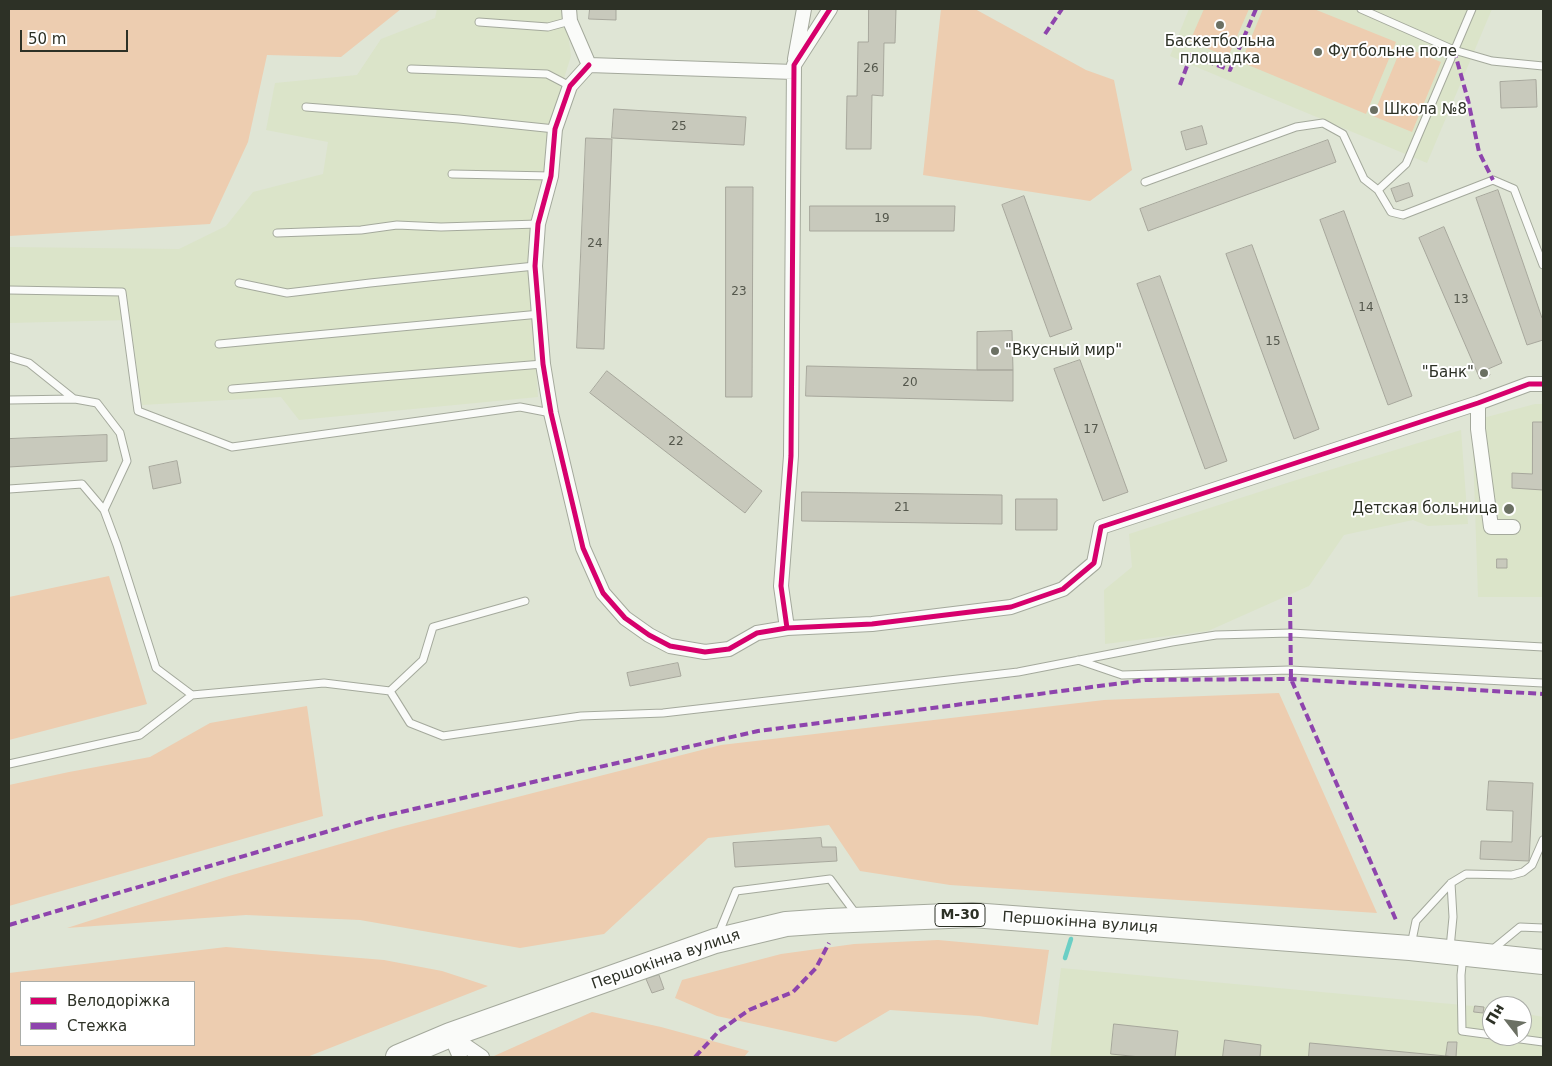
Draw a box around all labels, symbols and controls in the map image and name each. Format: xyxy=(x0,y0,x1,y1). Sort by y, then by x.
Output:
marker: Баскетбольна площадка xyxy=(1214,19,1226,31)
scale bar xyxy=(22,20,130,52)
text: 50 m xyxy=(28,30,66,48)
place label: Баскетбольна площадка xyxy=(1165,33,1275,68)
place label: Футбольне поле xyxy=(1328,43,1457,61)
marker: Футбольне поле xyxy=(1312,46,1324,58)
house number: 26 xyxy=(863,62,879,76)
place label: Школа №8 xyxy=(1384,101,1467,119)
marker: Школа №8 xyxy=(1368,104,1380,116)
house number: 25 xyxy=(671,120,687,134)
house number: 19 xyxy=(874,212,890,226)
house number: 24 xyxy=(587,237,603,251)
house number: 23 xyxy=(731,285,747,299)
house number: 13 xyxy=(1453,293,1469,307)
house number: 14 xyxy=(1358,301,1374,315)
house number: 15 xyxy=(1265,335,1281,349)
place label: "Вкусный мир" xyxy=(1005,342,1122,360)
marker: "Вкусный мир" xyxy=(989,345,1001,357)
place label: "Банк" xyxy=(1422,364,1474,382)
marker: "Банк" xyxy=(1478,367,1490,379)
house number: 20 xyxy=(902,376,918,390)
house number: 17 xyxy=(1083,423,1099,437)
house number: 22 xyxy=(668,435,684,449)
place label: Детская больница xyxy=(1352,500,1498,518)
house number: 21 xyxy=(894,501,910,515)
marker: Детская больница xyxy=(1502,502,1516,516)
road number: М-30 xyxy=(935,904,985,926)
street label: Першокінна вулиця xyxy=(1002,909,1158,937)
street label: Першокінна вулиця xyxy=(589,926,743,994)
legend xyxy=(20,981,195,1046)
text: Велодоріжка xyxy=(67,992,170,1010)
north arrow xyxy=(1482,996,1532,1046)
text: Пн xyxy=(1483,1001,1507,1027)
text: Стежка xyxy=(67,1017,127,1035)

